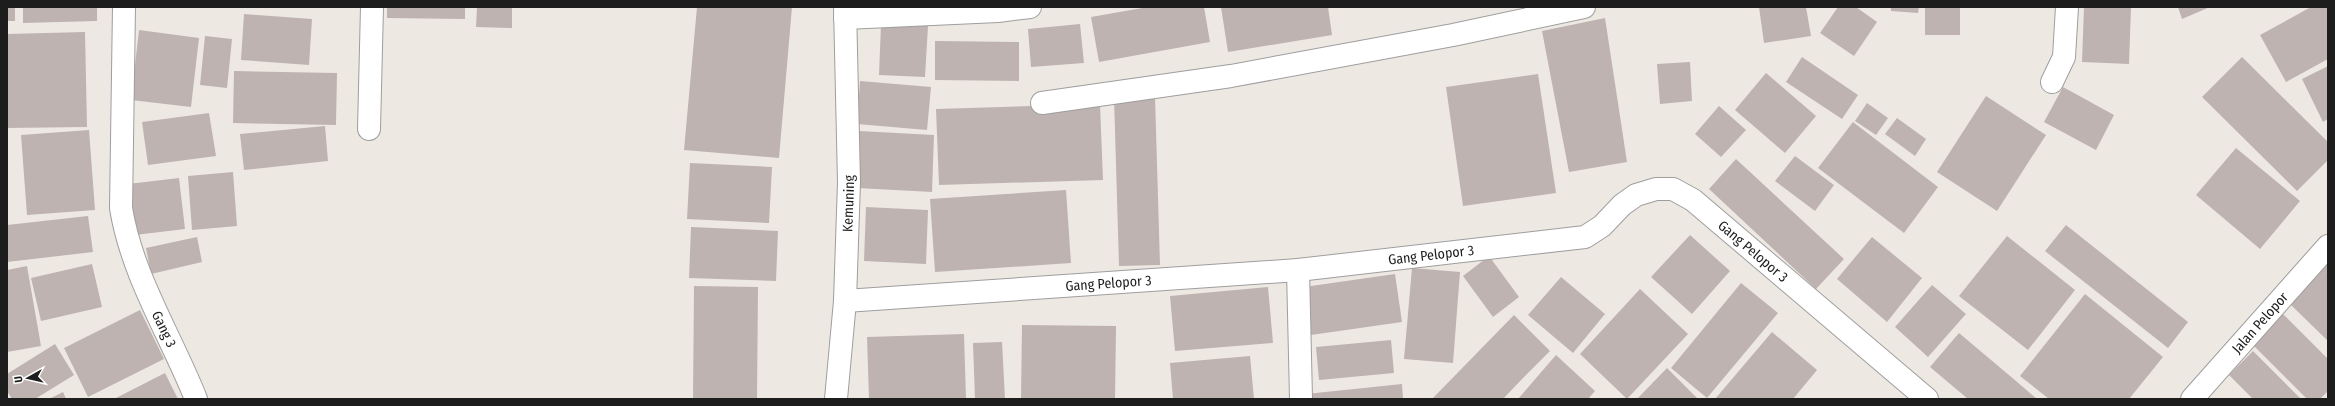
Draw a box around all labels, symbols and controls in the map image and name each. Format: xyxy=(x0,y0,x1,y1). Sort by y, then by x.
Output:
street label: Kemuning xyxy=(839,174,858,232)
street label: Gang Pelopor 3 xyxy=(1714,217,1791,286)
street label: Gang Pelopor 3 xyxy=(1387,242,1475,269)
street label: Gang Pelopor 3 xyxy=(1065,272,1152,295)
street label: Jalan Pelopor xyxy=(2228,289,2292,357)
street label: Gang 3 xyxy=(148,308,180,350)
north arrow xyxy=(8,358,48,398)
text: U xyxy=(12,375,25,383)

